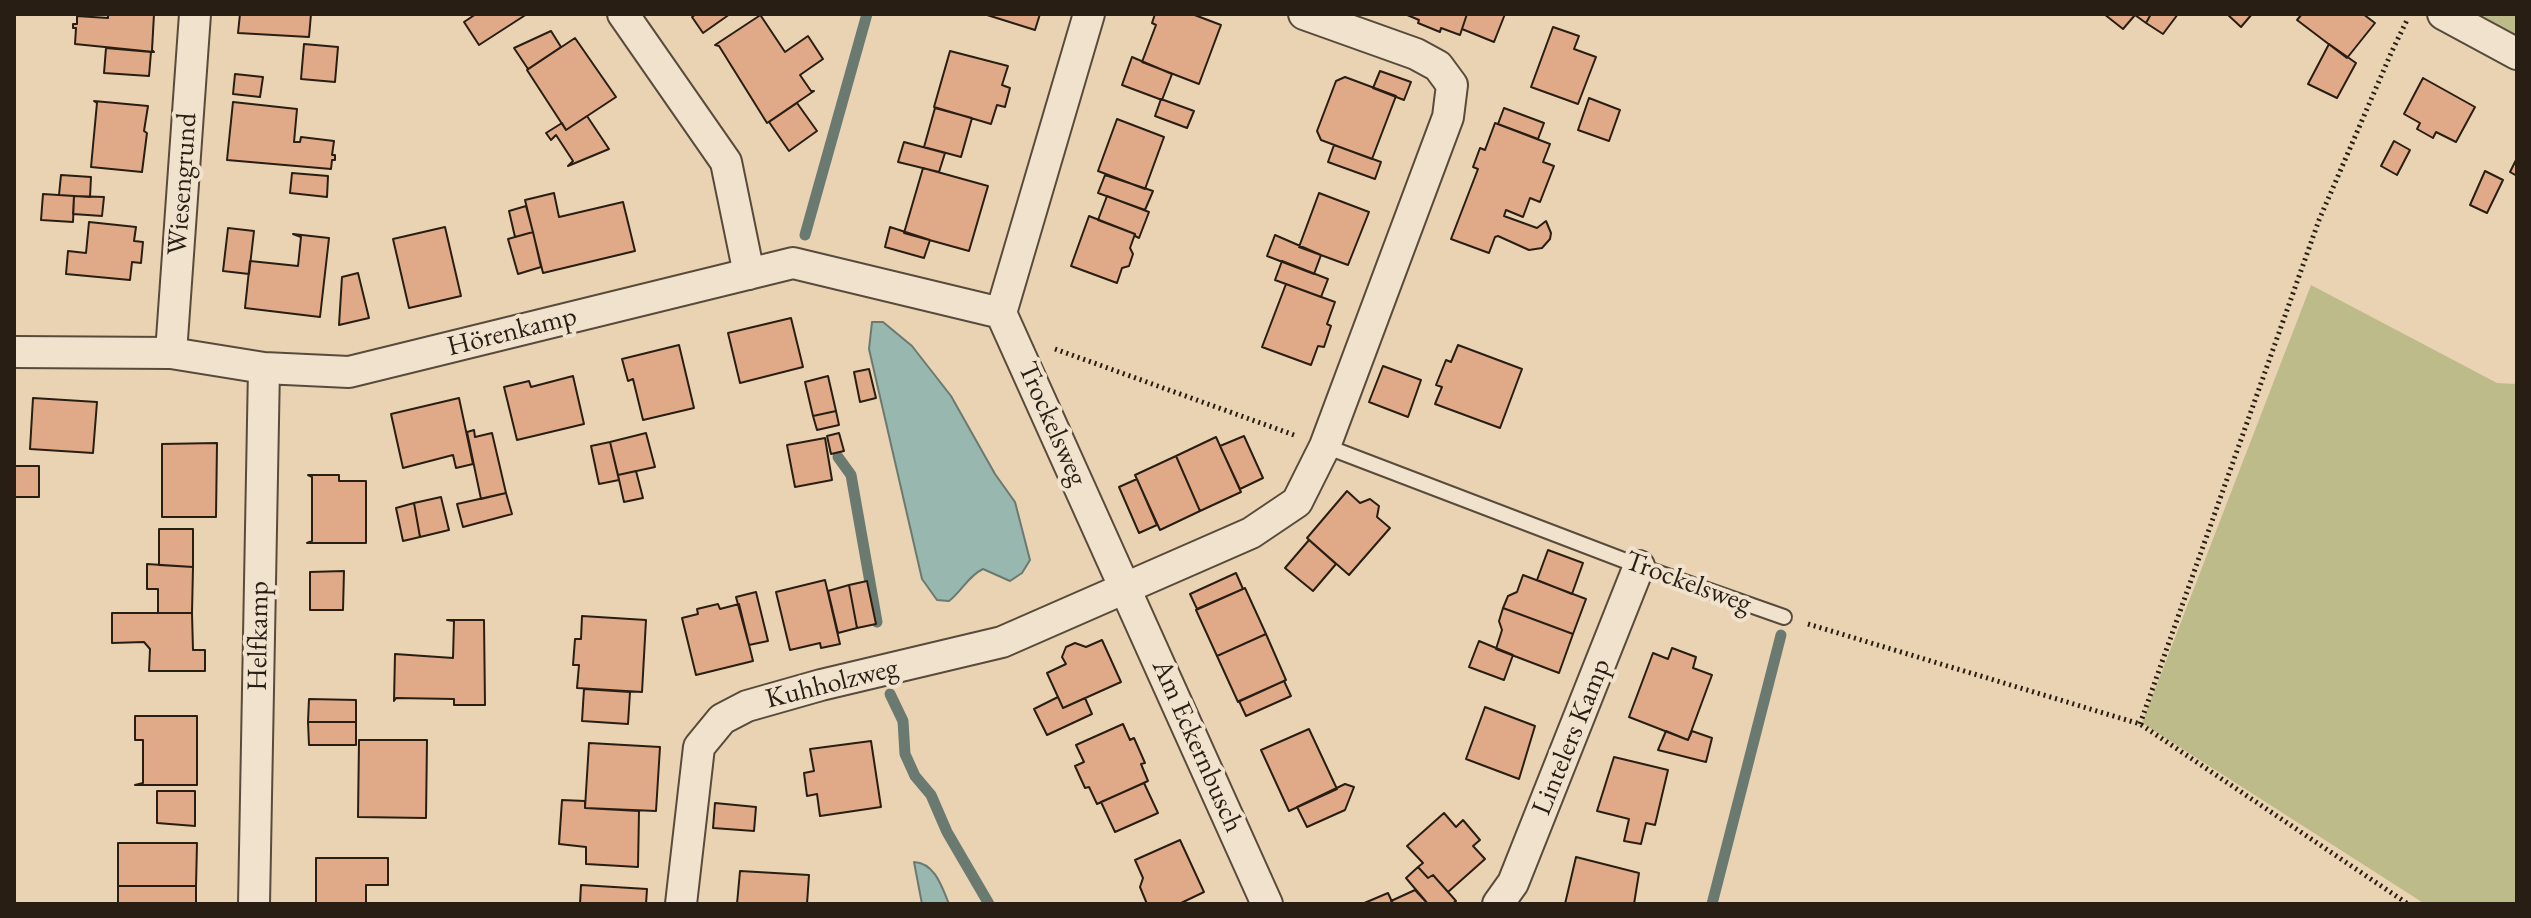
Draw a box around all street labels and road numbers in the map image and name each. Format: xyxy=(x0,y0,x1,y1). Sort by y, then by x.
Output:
street label: Wiesengrund xyxy=(161,112,205,256)
street label: Hörenkamp xyxy=(444,300,580,364)
street label: Trockelsweg xyxy=(1010,357,1094,491)
street label: Trockelsweg xyxy=(1620,545,1756,621)
street label: Helfkamp xyxy=(241,581,277,691)
street label: Kuhholzweg xyxy=(762,651,902,717)
street label: Am Eckernbusch xyxy=(1144,654,1250,838)
street label: Lintelers Kamp xyxy=(1525,654,1619,820)

